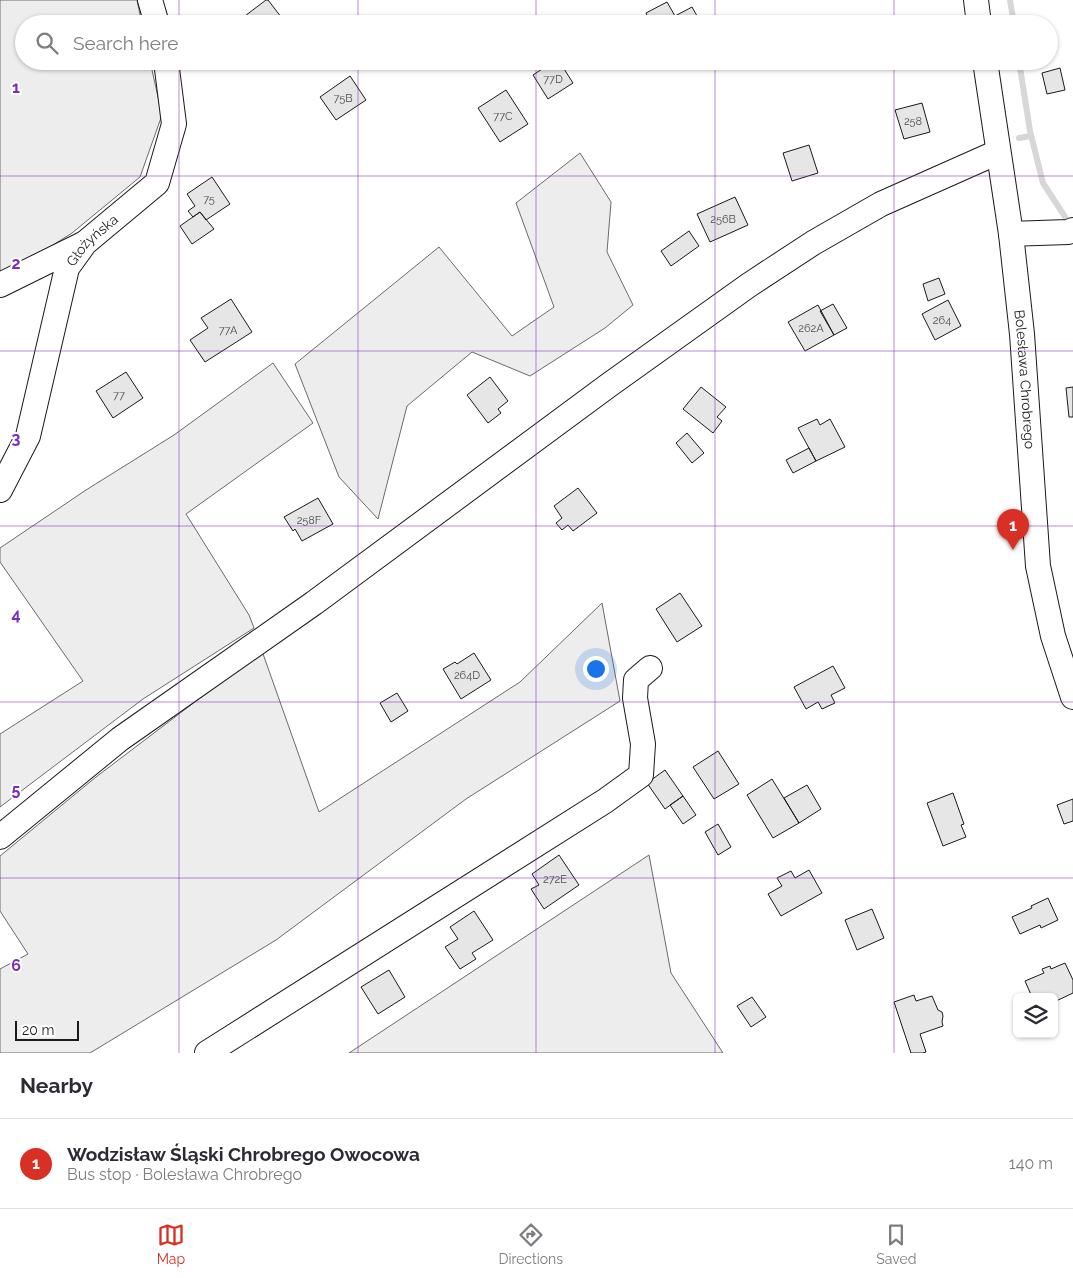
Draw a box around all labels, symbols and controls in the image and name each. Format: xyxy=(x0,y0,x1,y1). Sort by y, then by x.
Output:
search box xyxy=(15,15,1058,70)
icon: search xyxy=(33,29,61,57)
text: Search here xyxy=(73,32,179,54)
house number: 77D xyxy=(543,73,563,86)
text: 1 xyxy=(12,78,20,97)
house number: 75B xyxy=(333,92,353,105)
house number: 77C xyxy=(493,110,513,123)
house number: 258 xyxy=(904,115,922,128)
house number: 75 xyxy=(203,193,215,206)
street label: Głożyńska xyxy=(63,211,121,269)
house number: 256B xyxy=(710,213,736,226)
text: 2 xyxy=(11,254,21,273)
street label: Bolesława Chrobrego xyxy=(1011,309,1038,450)
house number: 264 xyxy=(933,314,951,327)
house number: 262A xyxy=(798,322,824,335)
house number: 77A xyxy=(219,324,238,337)
house number: 77 xyxy=(113,389,125,402)
text: 3 xyxy=(12,429,21,448)
pin: 1 xyxy=(997,509,1029,550)
house number: 258F xyxy=(297,514,322,527)
text: 4 xyxy=(11,605,21,624)
your location xyxy=(583,656,609,682)
house number: 264D xyxy=(454,669,480,682)
text: 5 xyxy=(12,780,21,799)
house number: 272E xyxy=(543,873,567,886)
text: 6 xyxy=(11,956,21,975)
map controls xyxy=(1013,993,1058,1038)
button: layers xyxy=(1013,993,1058,1038)
scale bar xyxy=(15,1018,79,1041)
text: 20 m xyxy=(22,1022,54,1038)
text: Nearby xyxy=(20,1073,93,1098)
text: Wodzisław Śląski Chrobrego Owocowa xyxy=(67,1143,420,1165)
text: 1 xyxy=(32,1154,40,1173)
text: 140 m xyxy=(1009,1154,1053,1173)
text: Bus stop · Bolesława Chrobrego xyxy=(67,1165,302,1184)
tab: Map xyxy=(157,1221,185,1267)
tab: Directions xyxy=(498,1221,563,1267)
tab: Saved xyxy=(876,1221,916,1267)

